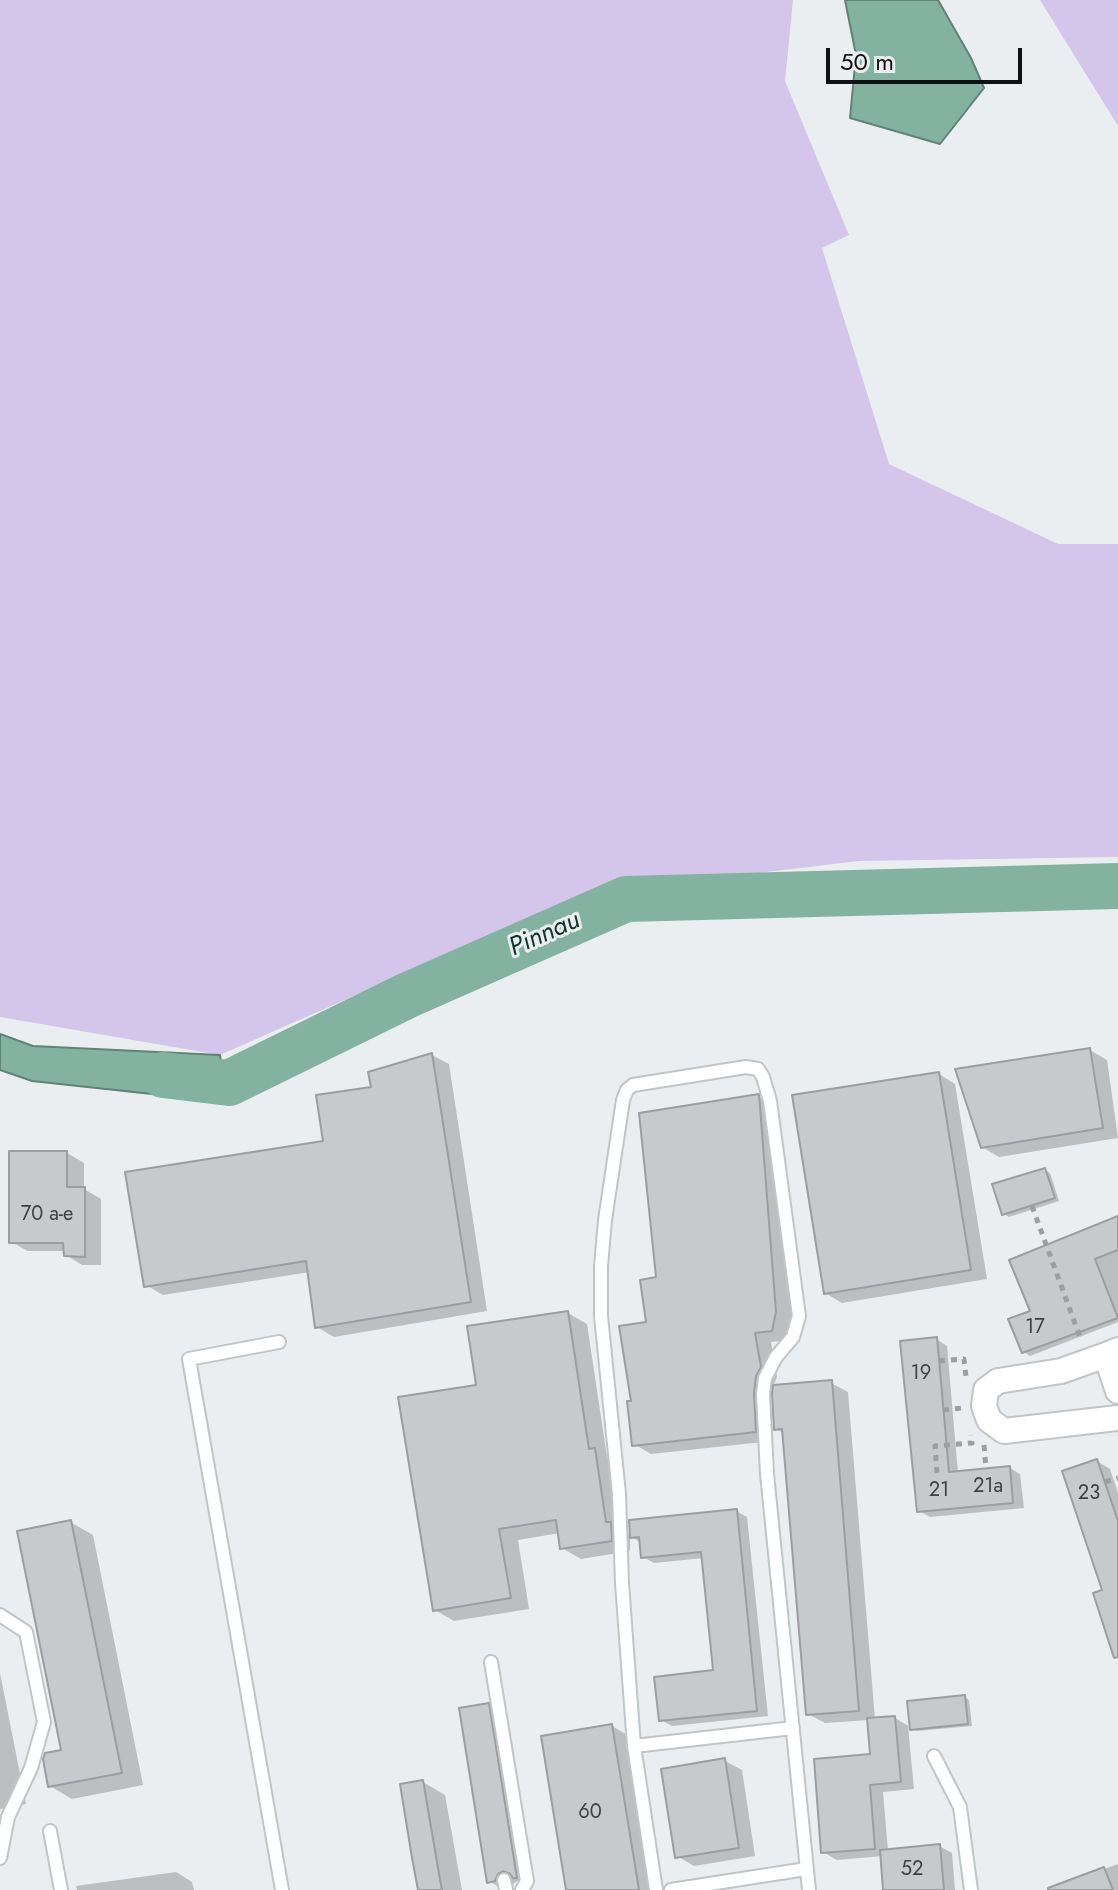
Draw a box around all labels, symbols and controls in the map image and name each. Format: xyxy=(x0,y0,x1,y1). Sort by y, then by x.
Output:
scale bar xyxy=(830,32,1026,82)
text: 50 m xyxy=(840,44,894,79)
water label: Pinnau xyxy=(505,906,585,964)
house number: 70 a-e xyxy=(21,1203,73,1227)
house number: 17 xyxy=(1025,1316,1045,1340)
house number: 19 xyxy=(911,1362,931,1386)
house number: 21a xyxy=(973,1475,1003,1499)
house number: 21 xyxy=(929,1479,949,1503)
house number: 23 xyxy=(1078,1482,1100,1506)
house number: 60 xyxy=(578,1801,602,1825)
house number: 52 xyxy=(901,1858,923,1882)

